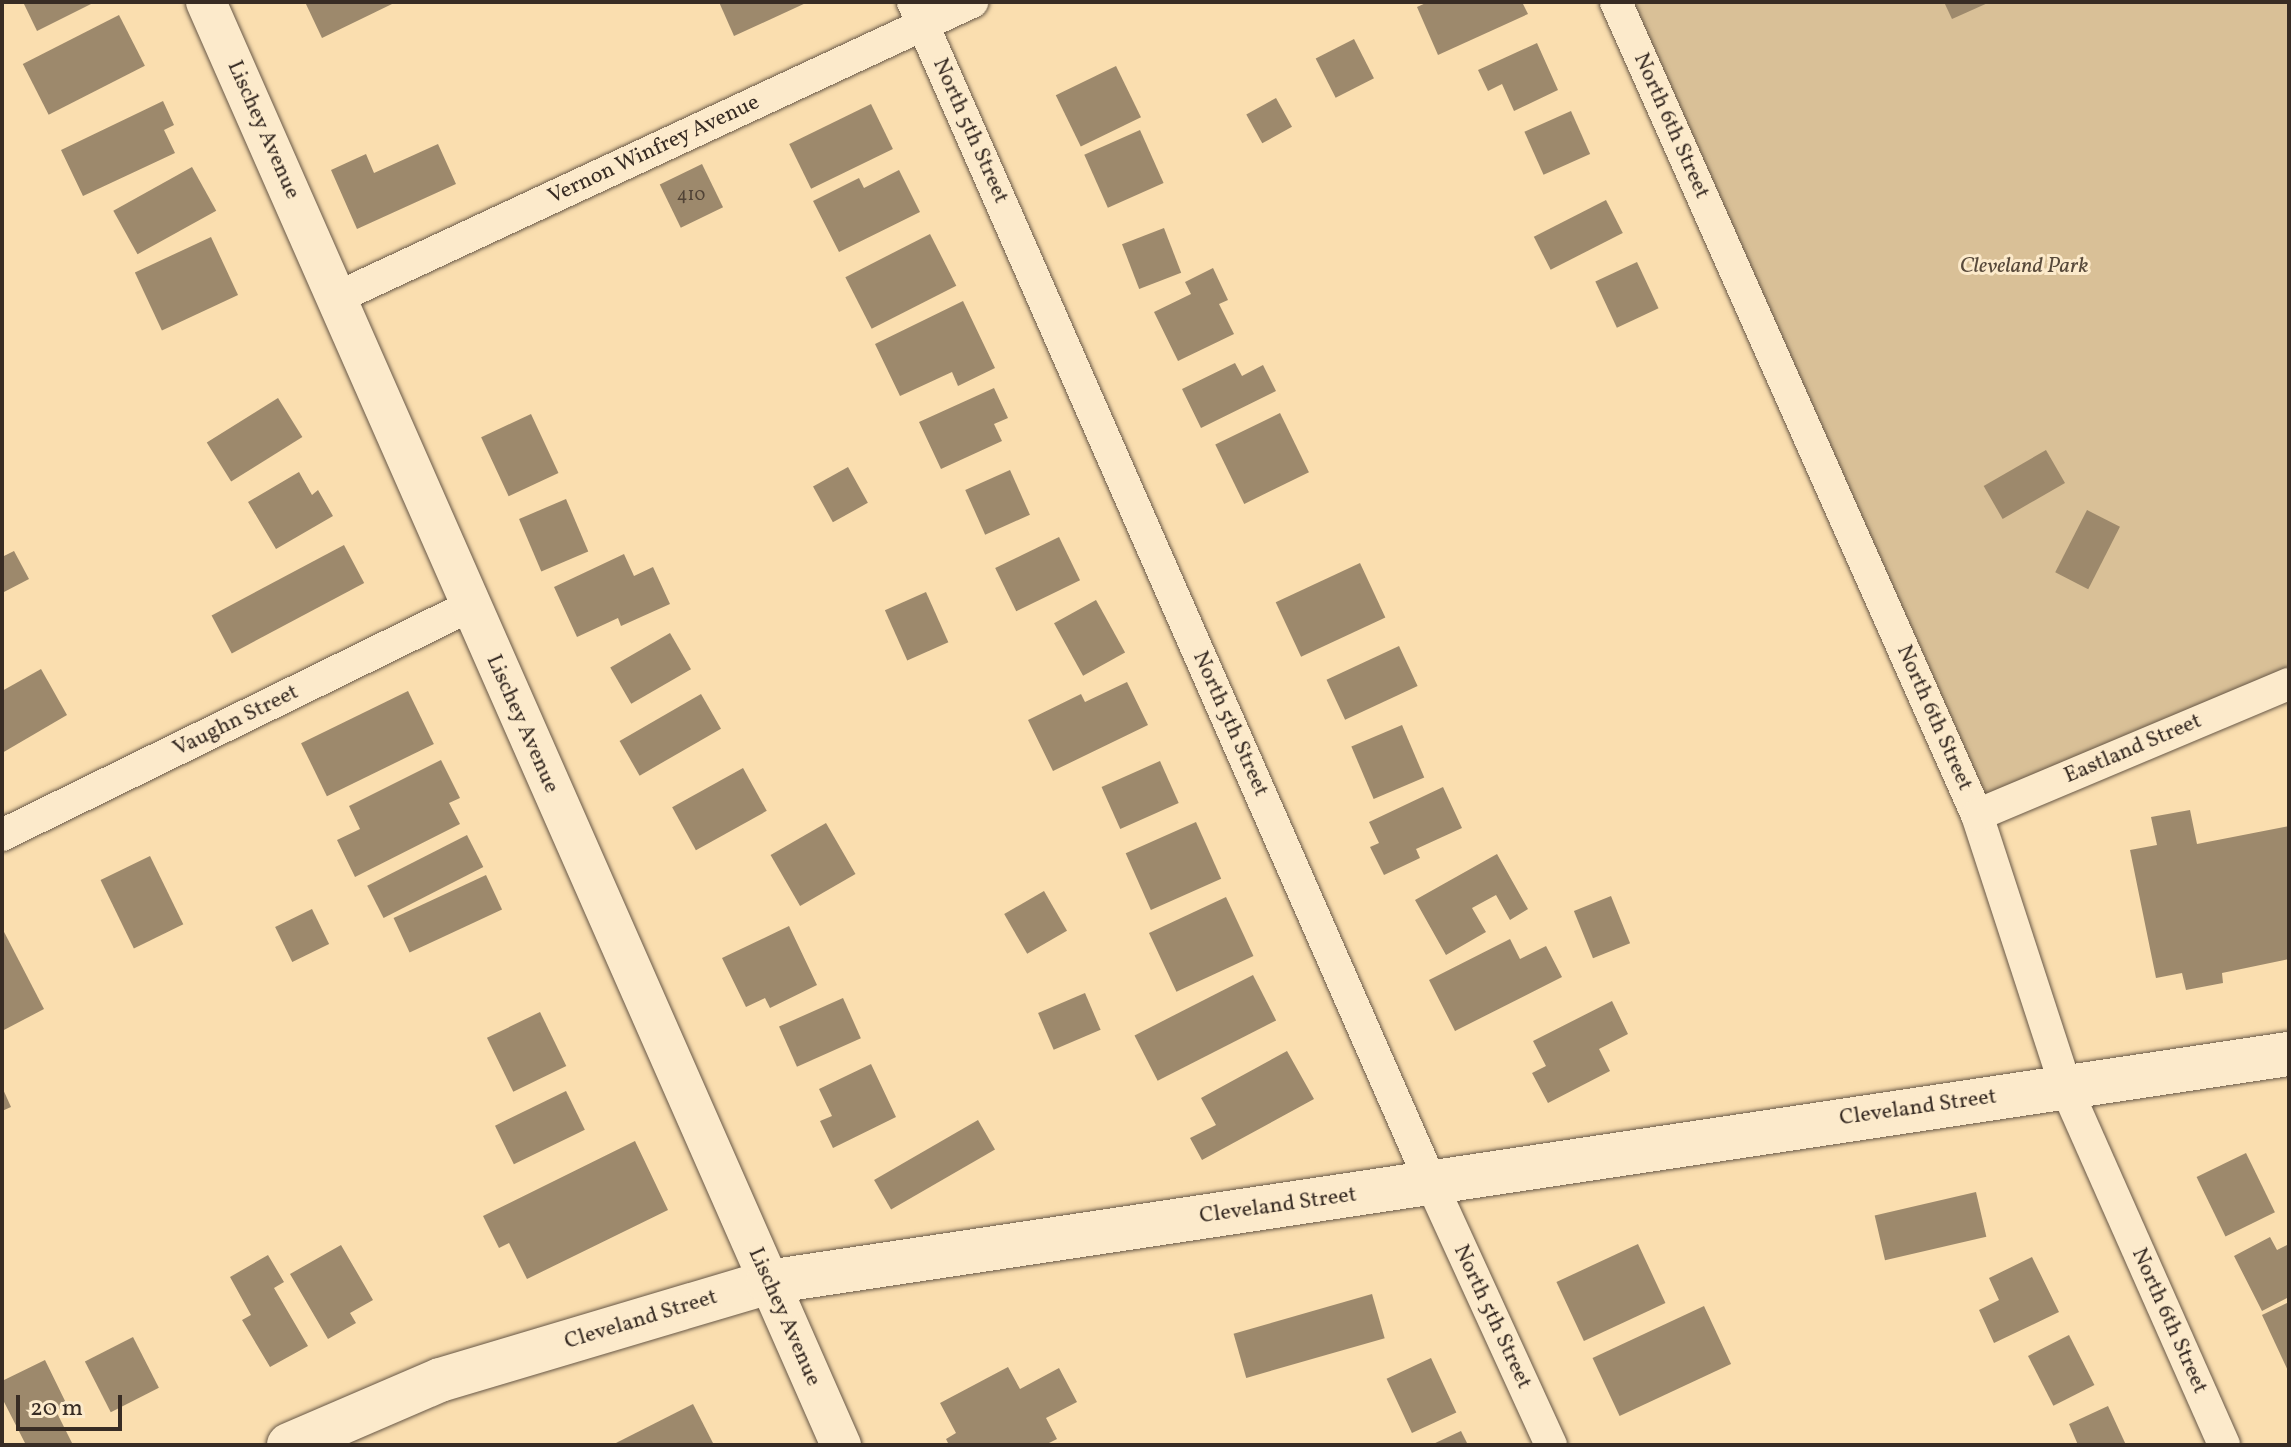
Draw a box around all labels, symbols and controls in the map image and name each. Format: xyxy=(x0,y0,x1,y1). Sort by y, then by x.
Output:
street label: North 6th Street xyxy=(1627,49,1715,203)
street label: North 5th Street xyxy=(926,54,1014,208)
street label: Lischey Avenue xyxy=(221,56,305,204)
street label: Vernon Winfrey Avenue xyxy=(544,89,764,211)
house number: 410 xyxy=(677,185,705,207)
park label: Cleveland Park xyxy=(1960,254,2088,280)
street label: North 6th Street xyxy=(1890,641,1978,795)
street label: North 5th Street xyxy=(1186,647,1274,801)
street label: Lischey Avenue xyxy=(480,650,564,798)
street label: Vaughn Street xyxy=(169,679,303,763)
street label: Eastland Street xyxy=(2060,708,2206,790)
street label: Cleveland Street xyxy=(1838,1084,1998,1132)
street label: Cleveland Street xyxy=(1198,1182,1358,1230)
street label: North 5th Street xyxy=(1447,1241,1537,1393)
street label: Lischey Avenue xyxy=(742,1243,826,1391)
street label: North 6th Street xyxy=(2125,1244,2213,1398)
street label: Cleveland Street xyxy=(562,1284,720,1356)
scale bar xyxy=(20,1379,126,1429)
text: 20 m xyxy=(30,1392,83,1426)

